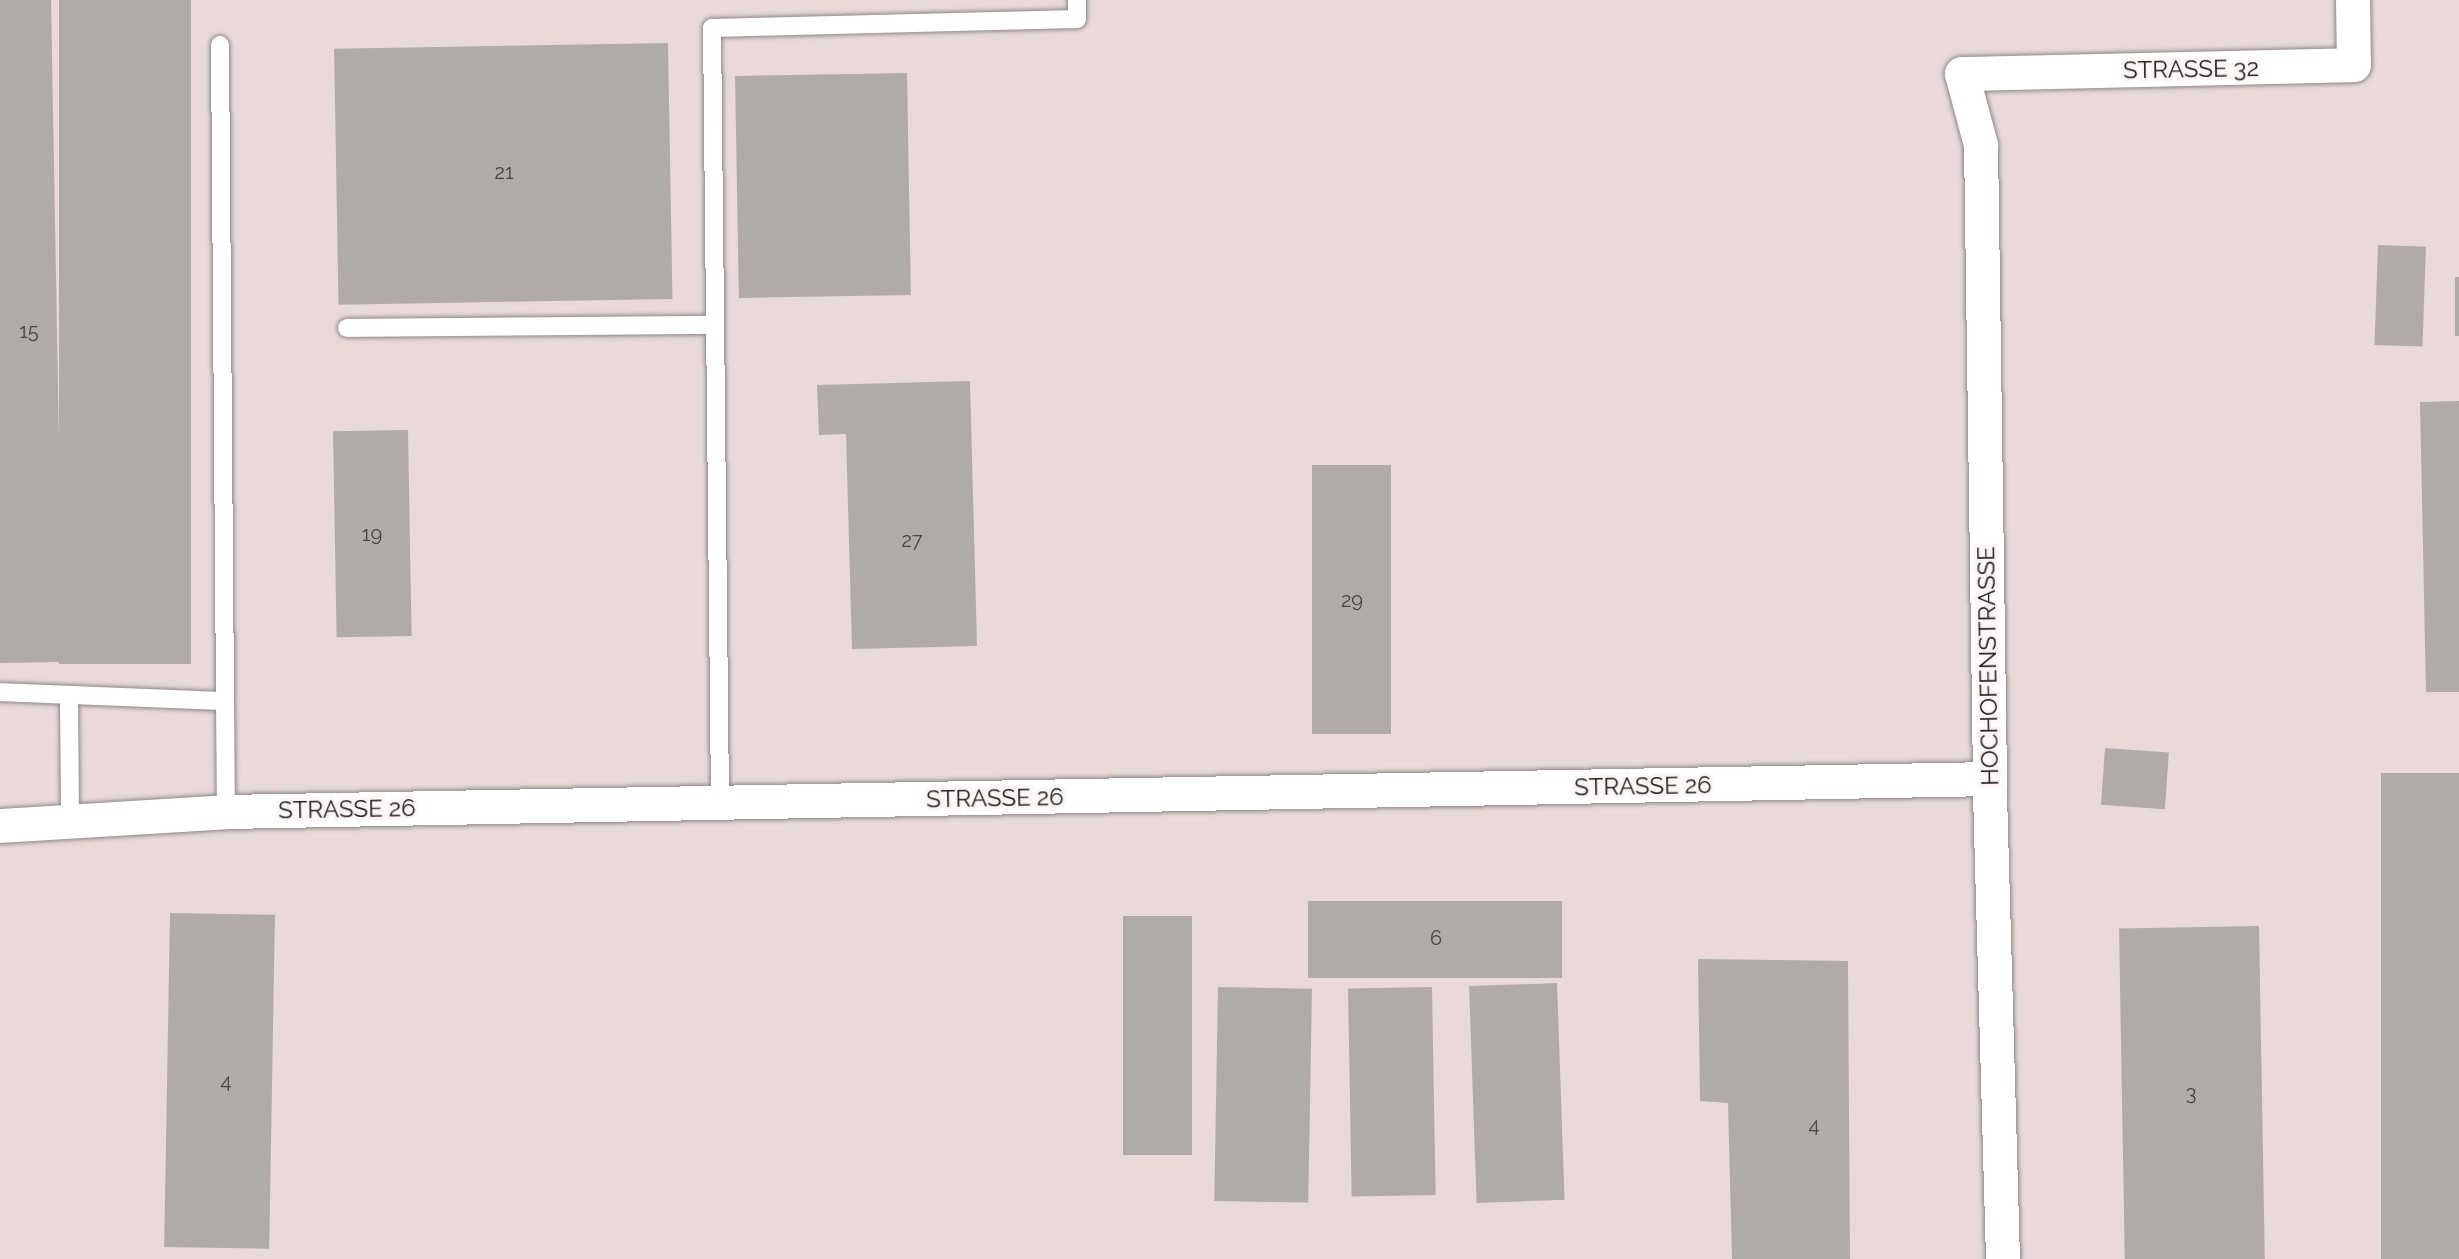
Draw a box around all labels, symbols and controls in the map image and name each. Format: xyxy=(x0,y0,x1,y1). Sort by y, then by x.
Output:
street label: STRASSE 32 xyxy=(2123,53,2259,85)
house number: 21 xyxy=(495,160,513,184)
house number: 15 xyxy=(19,319,39,343)
house number: 19 xyxy=(362,522,382,546)
house number: 27 xyxy=(901,528,923,552)
street label: HOCHOFENSTRASSE xyxy=(1972,546,2004,786)
house number: 29 xyxy=(1341,588,1363,612)
street label: STRASSE 26 xyxy=(1574,770,1712,802)
street label: STRASSE 26 xyxy=(926,782,1064,814)
street label: STRASSE 26 xyxy=(278,793,416,825)
house number: 6 xyxy=(1430,926,1442,950)
house number: 4 xyxy=(221,1069,231,1093)
house number: 3 xyxy=(2186,1081,2196,1105)
house number: 4 xyxy=(1809,1113,1819,1137)

